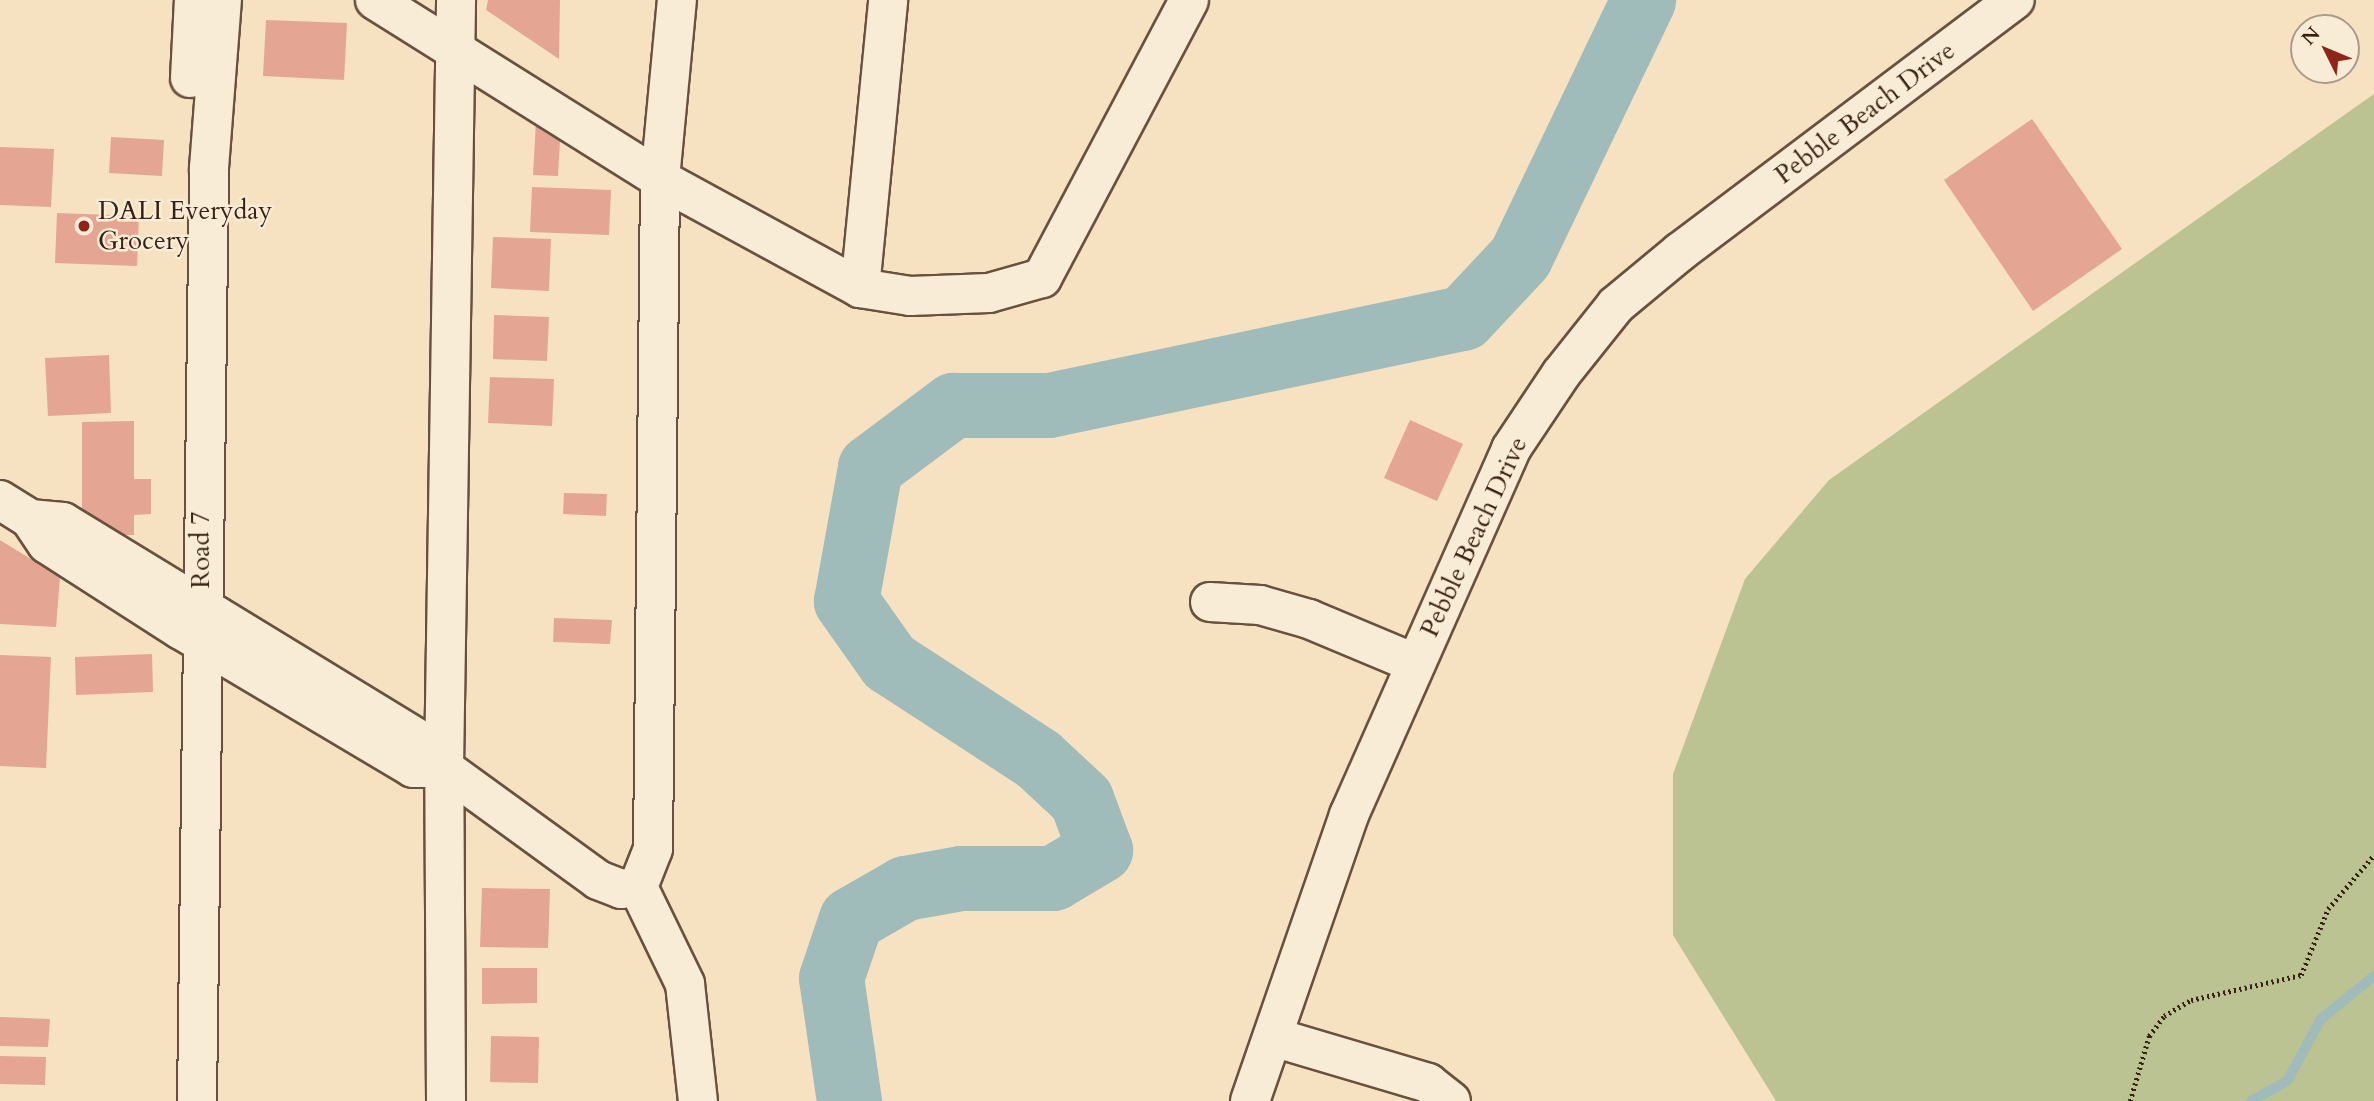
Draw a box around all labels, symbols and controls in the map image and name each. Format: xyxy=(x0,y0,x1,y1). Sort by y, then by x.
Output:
north arrow xyxy=(2290,14,2360,84)
text: N xyxy=(2296,21,2326,51)
street label: Pebble Beach Drive xyxy=(1769,35,1961,191)
place label: DALI Everyday Grocery xyxy=(98,195,272,256)
marker: DALI Everyday Grocery xyxy=(76,218,92,234)
street label: Pebble Beach Drive xyxy=(1414,432,1534,642)
street label: Road 7 xyxy=(185,511,217,589)

